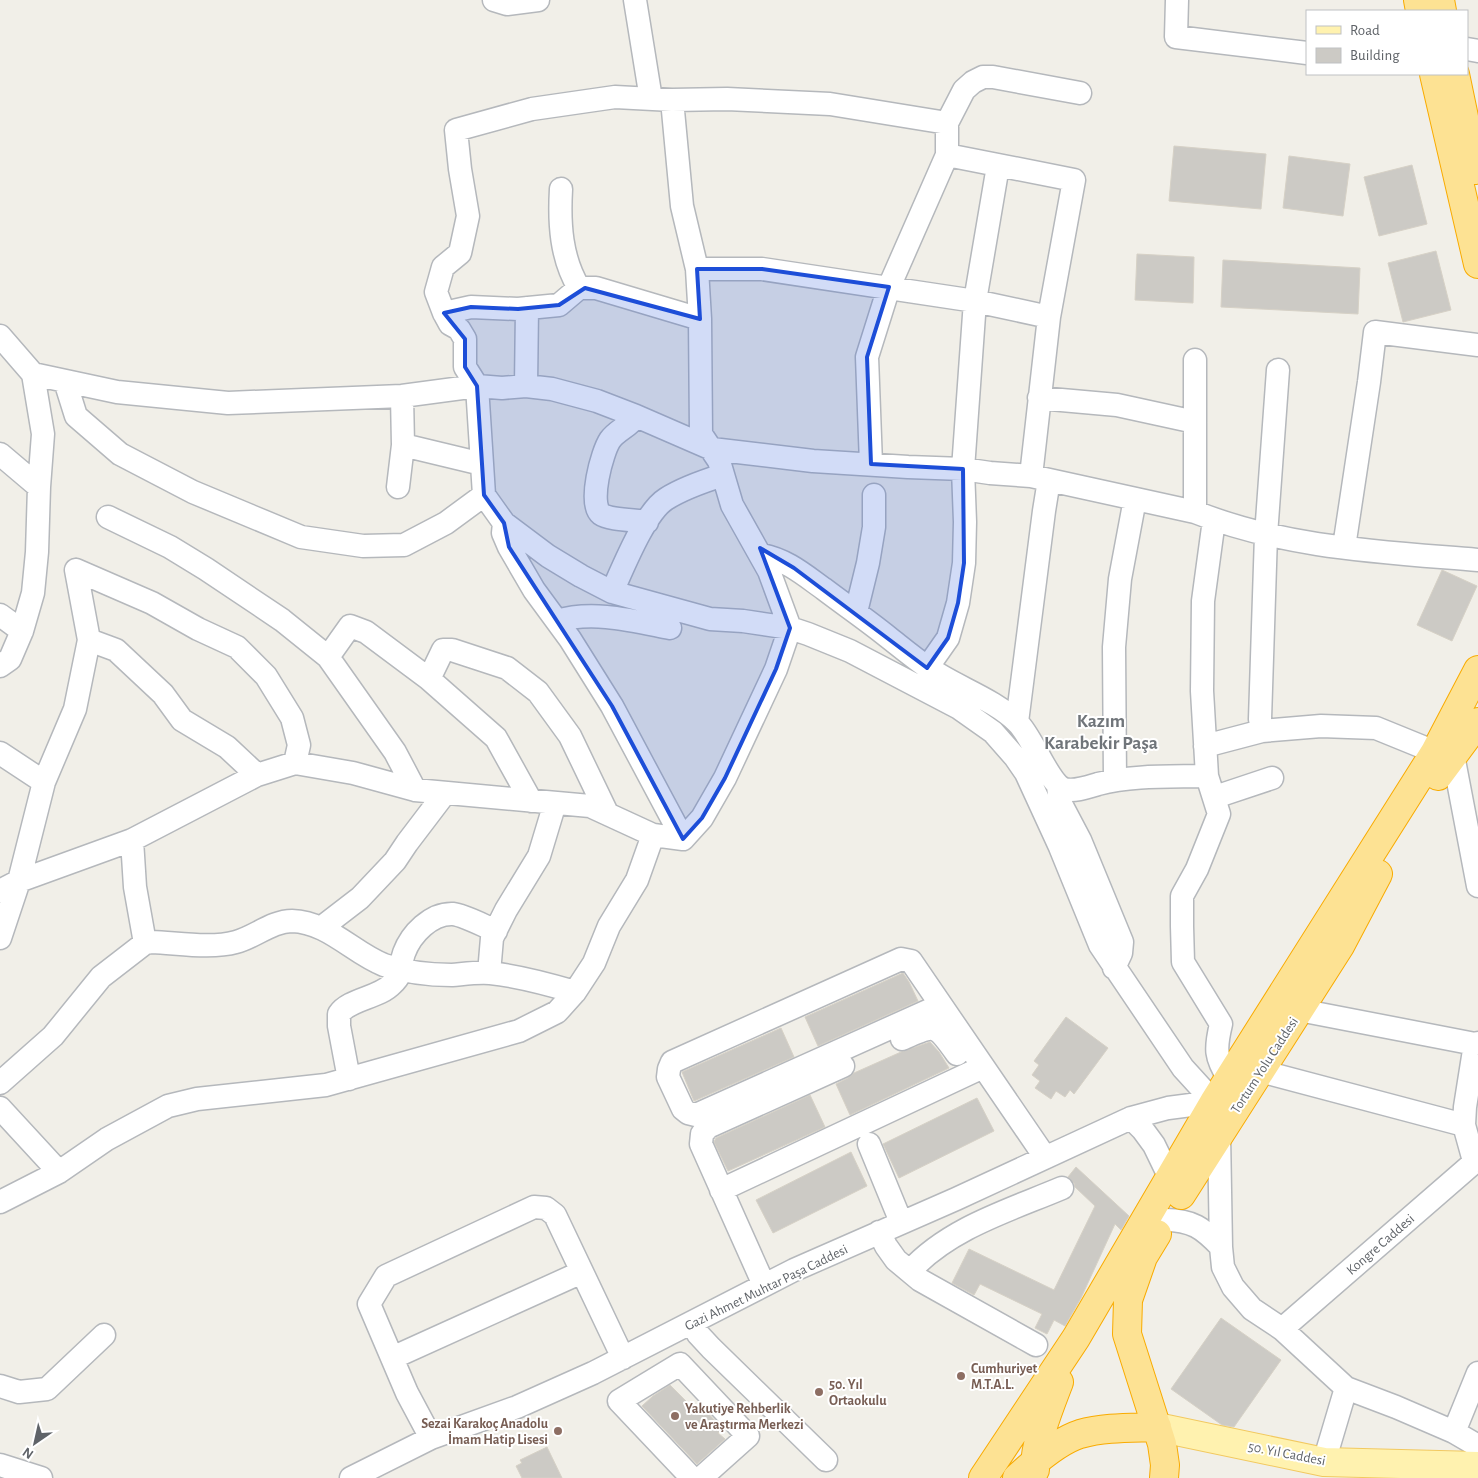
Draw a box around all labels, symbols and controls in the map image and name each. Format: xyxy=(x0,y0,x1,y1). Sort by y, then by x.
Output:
legend xyxy=(1306,10,1468,75)
text: Road xyxy=(1350,23,1380,38)
text: Building xyxy=(1350,48,1400,63)
district label: Kazım Karabekir Paşa xyxy=(1044,712,1158,753)
street label: Tortum Yolu Caddesi xyxy=(1229,1015,1301,1116)
street label: Kongre Caddesi xyxy=(1344,1212,1417,1278)
street label: Gazi Ahmet Muhtar Paşa Caddesi xyxy=(683,1242,850,1333)
place label: Cumhuriyet M.T.A.L. xyxy=(971,1362,1038,1392)
marker: Cumhuriyet M.T.A.L. xyxy=(955,1370,967,1382)
place label: 50. Yıl Ortaokulu xyxy=(829,1378,887,1408)
marker: 50. Yıl Ortaokulu xyxy=(813,1386,825,1398)
place label: Yakutiye Rehberlik ve Araştırma Merkezi xyxy=(685,1402,804,1432)
marker: Yakutiye Rehberlik ve Araştırma Merkezi xyxy=(669,1410,681,1422)
place label: Sezai Karakoç Anadolu İmam Hatip Lisesi xyxy=(421,1417,549,1447)
north arrow xyxy=(10,1418,60,1468)
marker: Sezai Karakoç Anadolu İmam Hatip Lisesi xyxy=(552,1425,564,1437)
street label: 50. Yıl Caddesi xyxy=(1247,1440,1327,1468)
text: N xyxy=(20,1444,36,1461)

